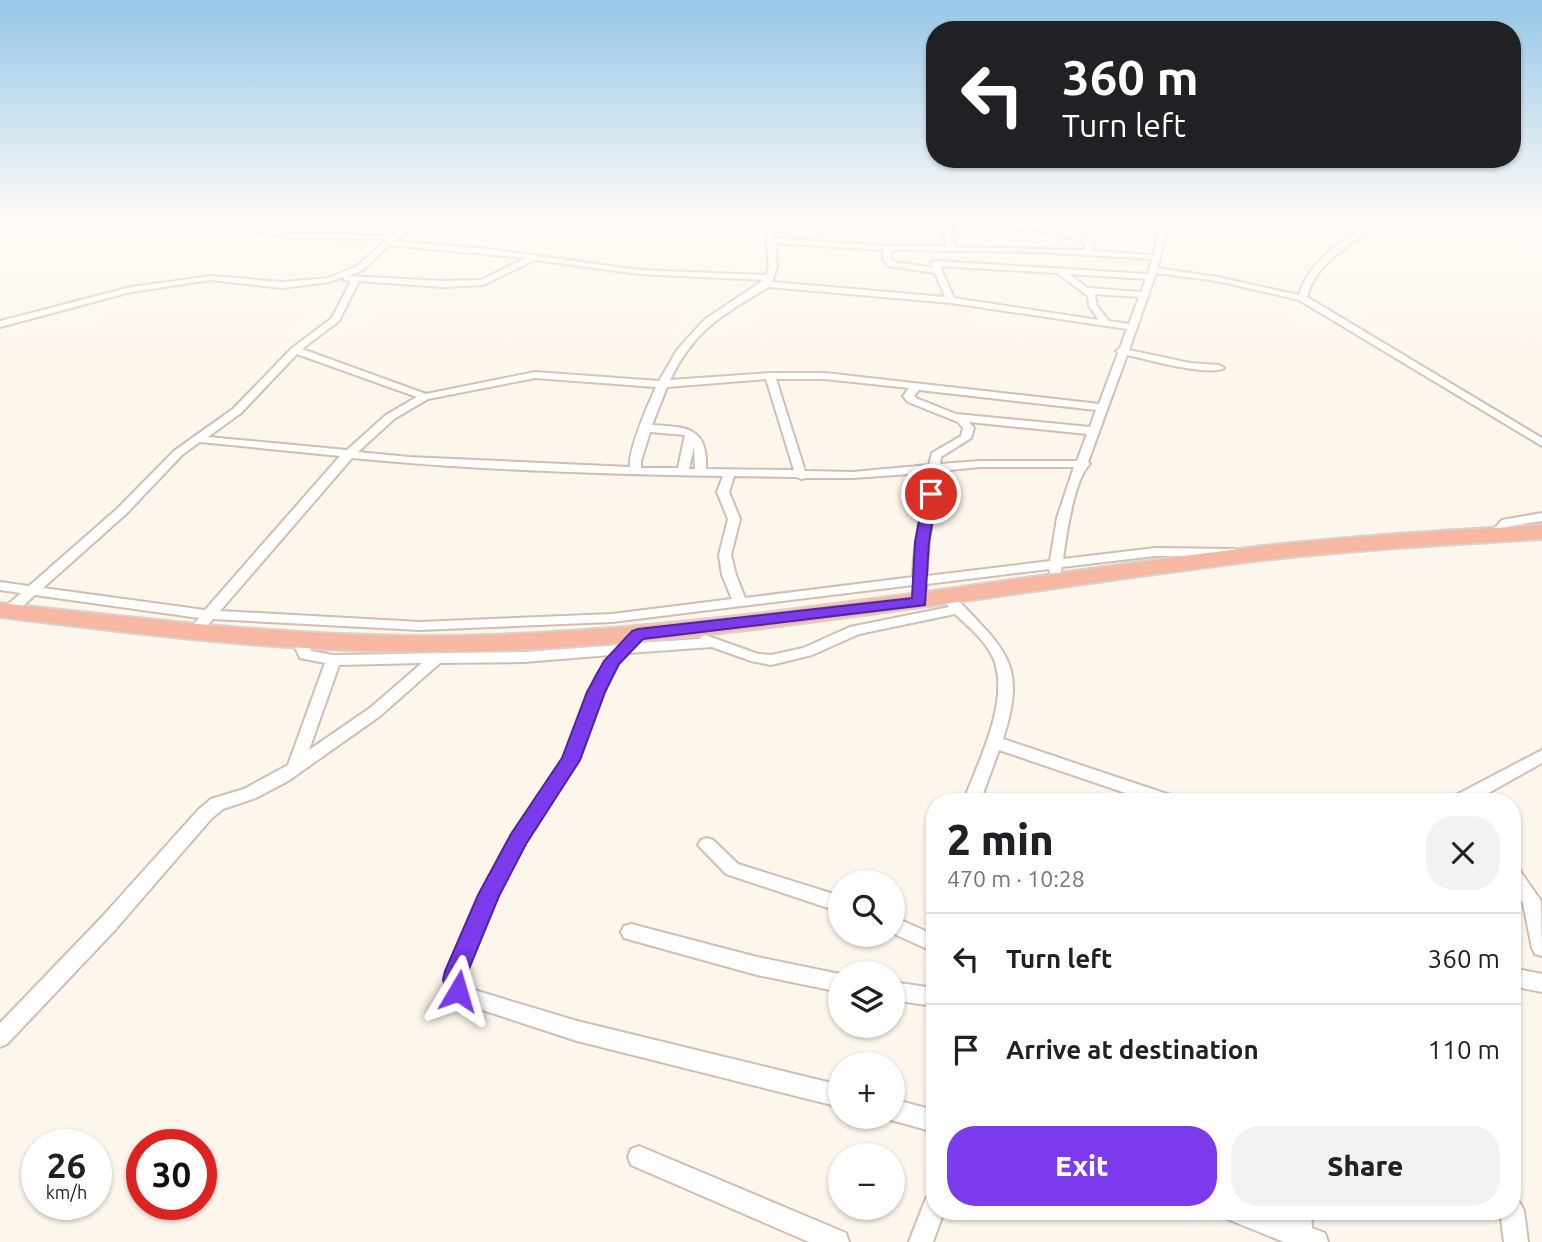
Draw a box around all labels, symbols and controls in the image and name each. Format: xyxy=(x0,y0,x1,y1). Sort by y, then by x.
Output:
icon: left xyxy=(947,49,1038,140)
text: 360 m xyxy=(1062,49,1199,104)
text: Turn left xyxy=(1062,107,1186,143)
pin xyxy=(901,464,961,524)
icon: arrive xyxy=(912,475,950,513)
text: 2 min xyxy=(947,816,1054,863)
button: close xyxy=(1426,816,1500,890)
text: 470 m · 10:28 xyxy=(947,866,1085,891)
map controls xyxy=(828,870,905,1220)
button: search xyxy=(828,870,905,947)
icon: left xyxy=(947,940,985,978)
text: Turn left xyxy=(1006,944,1112,973)
text: 360 m xyxy=(1428,944,1500,973)
position arrow xyxy=(421,954,495,1028)
button: layers xyxy=(828,961,905,1038)
icon: arrive xyxy=(947,1031,985,1069)
text: Arrive at destination xyxy=(1006,1035,1259,1064)
text: 110 m xyxy=(1428,1035,1500,1064)
button: + xyxy=(828,1052,905,1129)
button: Exit xyxy=(947,1126,1217,1206)
button: Share xyxy=(1231,1126,1500,1206)
speed limit sign: 30 xyxy=(126,1129,217,1220)
button: − xyxy=(828,1143,905,1220)
text: 26 xyxy=(47,1145,86,1185)
text: km/h xyxy=(46,1182,87,1202)

